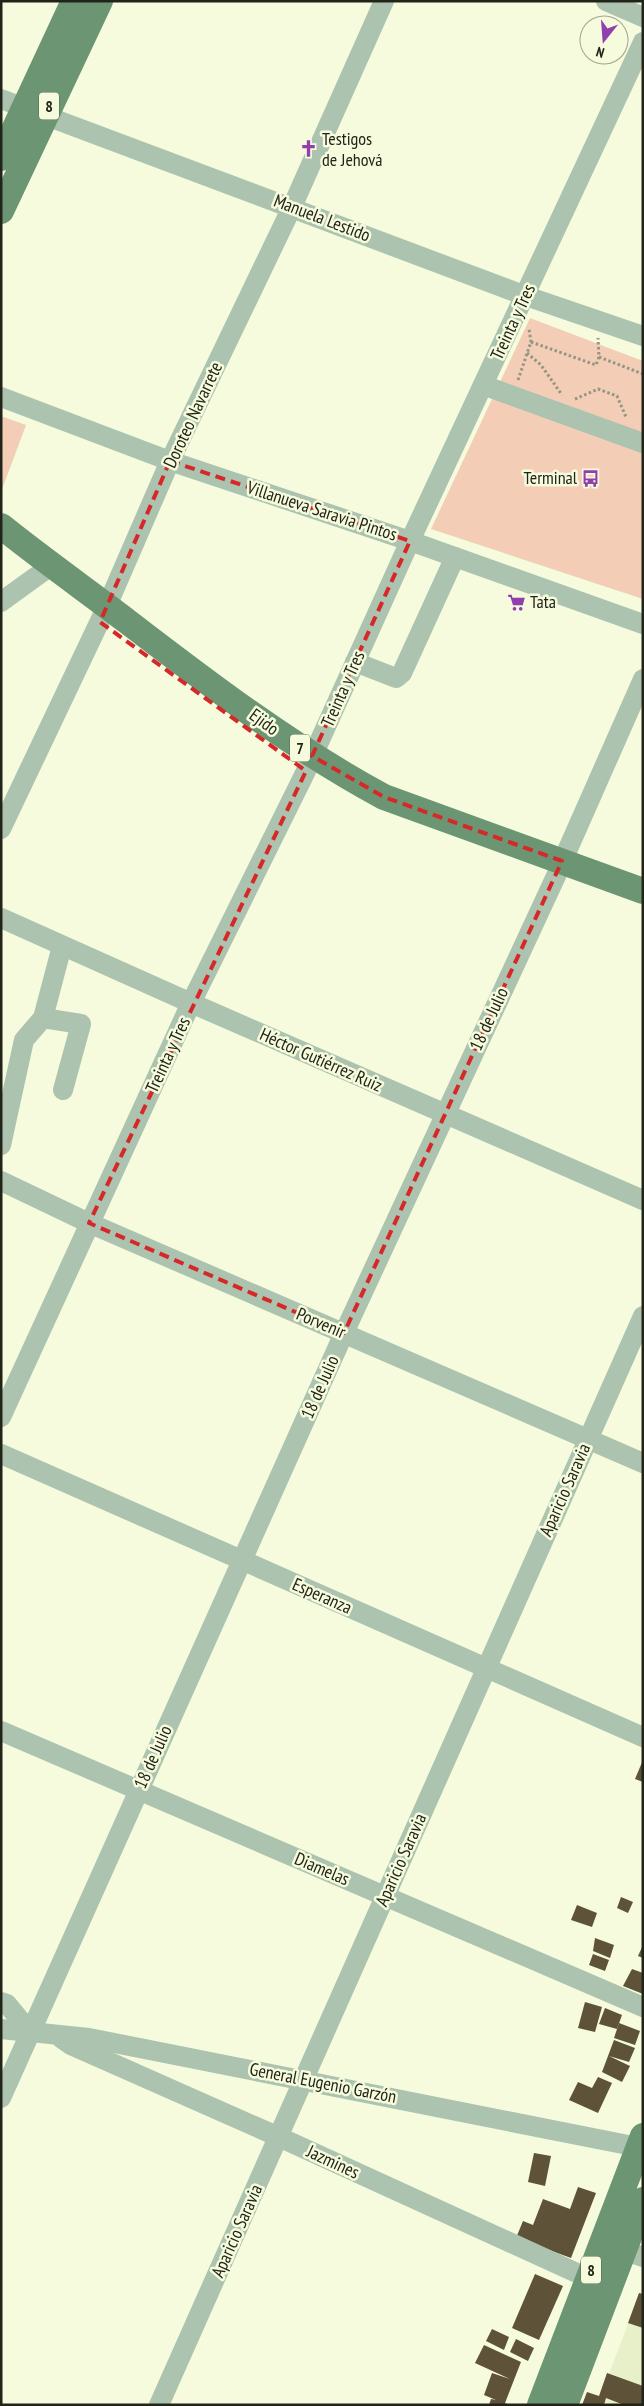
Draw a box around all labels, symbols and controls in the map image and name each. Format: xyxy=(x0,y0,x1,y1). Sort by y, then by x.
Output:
north arrow xyxy=(579,15,629,65)
text: N xyxy=(594,43,606,62)
road number: 8 xyxy=(39,92,59,120)
place label: Testigos de Jehová xyxy=(322,127,383,171)
church icon: Testigos de Jehová xyxy=(298,139,318,159)
street label: Manuela Lestido xyxy=(271,189,374,247)
street label: Treinta y Tres xyxy=(485,280,540,363)
street label: Doroteo Navarrete xyxy=(158,358,227,471)
place label: Terminal xyxy=(524,466,578,489)
bus stop icon: Terminal xyxy=(581,468,601,488)
street label: Villanueva Saravia Pintos xyxy=(243,475,400,546)
place label: Tata xyxy=(530,590,556,613)
supermarket icon: Tata xyxy=(506,592,526,612)
street label: Treinta y Tres xyxy=(316,647,370,731)
street label: Ejido xyxy=(245,703,284,740)
road number: 7 xyxy=(290,734,310,761)
street label: 18 de Julio xyxy=(464,983,513,1054)
street label: Treinta y Tres xyxy=(140,1013,195,1096)
street label: Héctor Gutiérrez Ruiz xyxy=(256,1022,386,1097)
street label: Porvenir xyxy=(293,1302,349,1343)
street label: 18 de Julio xyxy=(295,1351,344,1422)
street label: Aparicio Saravia xyxy=(534,1440,595,1540)
street label: Esperanza xyxy=(289,1572,356,1619)
street label: 18 de Julio xyxy=(128,1721,177,1792)
street label: Aparicio Saravia xyxy=(370,1810,431,1910)
street label: Diamelas xyxy=(291,1847,353,1890)
street label: General Eugenio Garzón xyxy=(248,2057,398,2108)
street label: Jazmines xyxy=(302,2139,363,2184)
street label: Aparicio Saravia xyxy=(206,2181,267,2281)
road number: 8 xyxy=(581,2256,601,2284)

